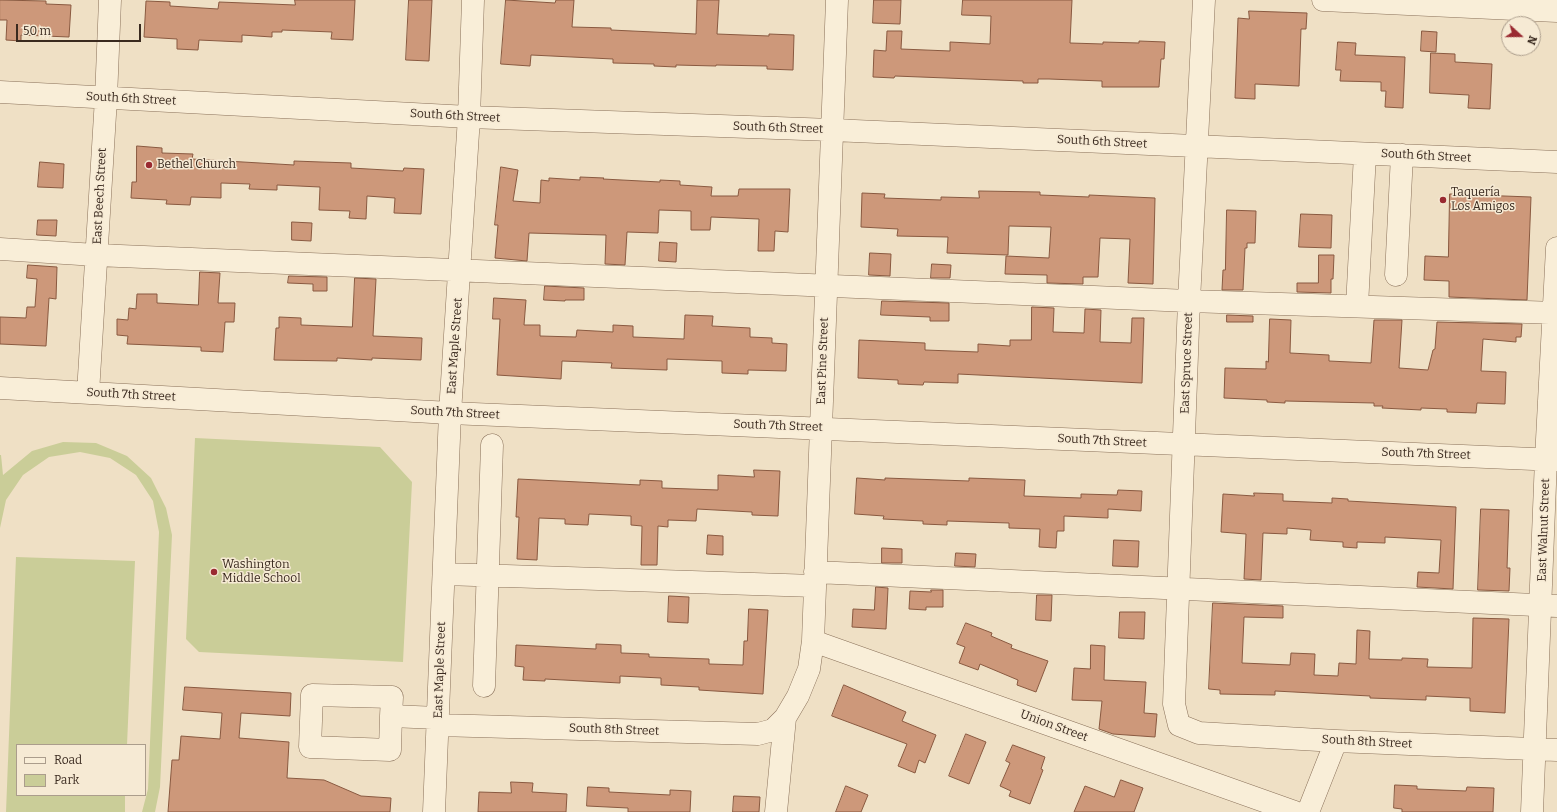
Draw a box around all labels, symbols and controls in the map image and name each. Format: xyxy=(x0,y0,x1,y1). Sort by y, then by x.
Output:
scale bar xyxy=(18,16,143,42)
north arrow xyxy=(1501,16,1541,56)
text: 50 m xyxy=(23,24,51,38)
text: N xyxy=(1524,34,1539,46)
street label: South 6th Street xyxy=(85,89,177,109)
street label: South 6th Street xyxy=(409,106,501,126)
street label: South 6th Street xyxy=(733,119,823,137)
street label: South 6th Street xyxy=(1056,132,1148,152)
street label: South 6th Street xyxy=(1380,146,1472,166)
street label: East Beech Street xyxy=(90,147,110,245)
place label: Bethel Church xyxy=(157,158,236,172)
marker: Bethel Church xyxy=(144,160,154,170)
place label: Taquería Los Amigos xyxy=(1451,186,1515,214)
marker: Taquería Los Amigos xyxy=(1438,195,1448,205)
street label: East Maple Street xyxy=(444,297,466,395)
street label: East Spruce Street xyxy=(1178,312,1196,414)
street label: East Pine Street xyxy=(814,317,832,405)
street label: South 7th Street xyxy=(86,385,176,405)
street label: South 7th Street xyxy=(410,403,500,423)
street label: South 7th Street xyxy=(733,417,823,435)
street label: South 7th Street xyxy=(1057,431,1147,451)
street label: South 7th Street xyxy=(1381,445,1471,463)
street label: East Walnut Street xyxy=(1535,478,1553,582)
place label: Washington Middle School xyxy=(222,558,301,586)
marker: Washington Middle School xyxy=(209,567,219,577)
street label: East Maple Street xyxy=(431,621,449,719)
street label: Union Street xyxy=(1018,707,1090,745)
street label: South 8th Street xyxy=(569,721,659,739)
street label: South 8th Street xyxy=(1321,732,1413,752)
legend xyxy=(16,744,146,796)
text: Road xyxy=(54,753,82,767)
text: Park xyxy=(54,773,79,787)

